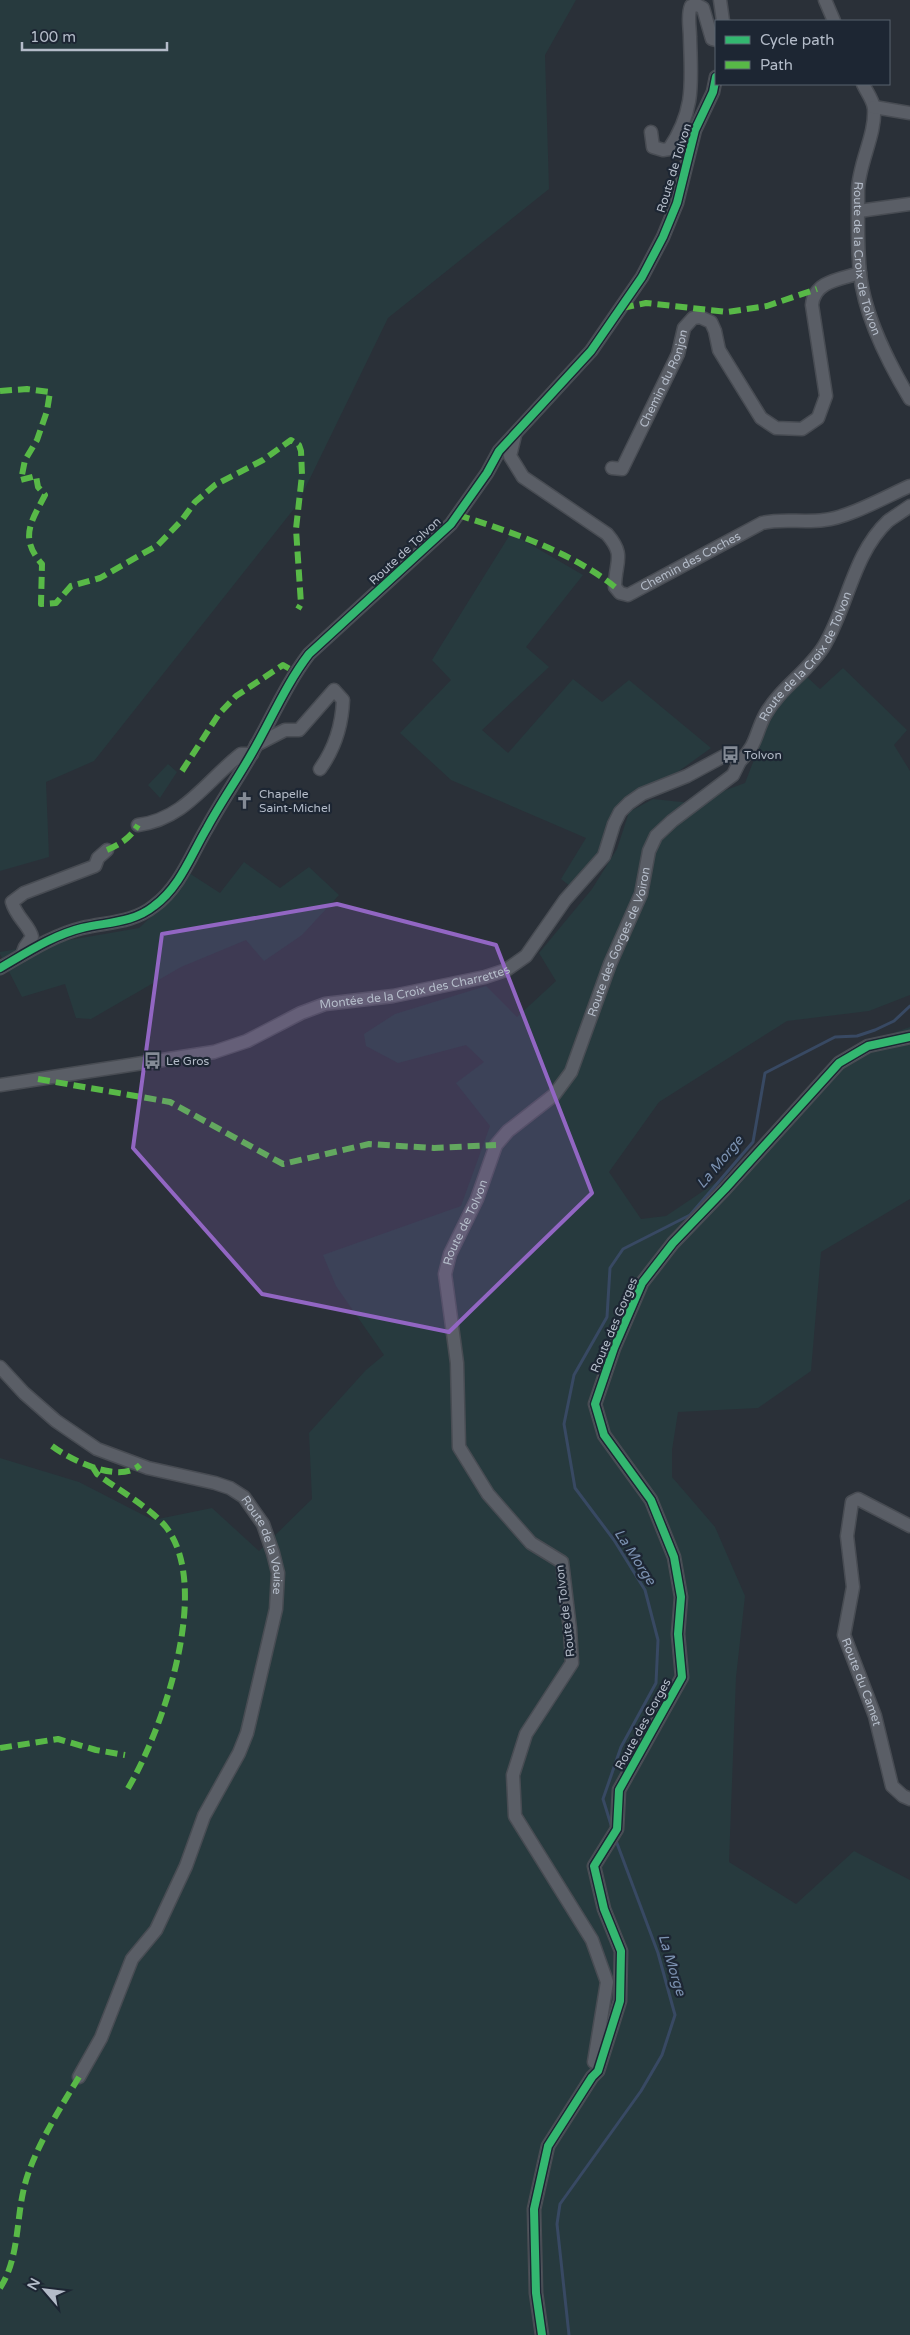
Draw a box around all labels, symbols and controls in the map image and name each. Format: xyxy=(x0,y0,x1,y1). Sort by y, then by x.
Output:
scale bar xyxy=(22,20,168,52)
legend xyxy=(715,20,890,85)
text: 100 m xyxy=(30,28,76,46)
text: Cycle path xyxy=(760,31,834,49)
text: Path xyxy=(760,56,793,74)
street label: Route de Tolvon xyxy=(654,122,694,214)
street label: Route de la Croix de Tolvon xyxy=(851,181,884,337)
street label: Chemin du Ronjon xyxy=(636,328,690,430)
street label: Route de Tolvon xyxy=(366,514,444,588)
street label: Chemin des Coches xyxy=(638,529,743,594)
street label: Route de la Croix de Tolvon xyxy=(756,590,854,723)
bus stop icon: Tolvon xyxy=(720,745,740,765)
place label: Tolvon xyxy=(744,748,782,762)
place label: Chapelle Saint-Michel xyxy=(259,787,331,815)
church icon: Chapelle Saint-Michel xyxy=(235,791,255,811)
street label: Route des Gorges de Voiron xyxy=(585,866,653,1019)
street label: Montée de la Croix des Charrettes xyxy=(319,962,513,1012)
bus stop icon: Le Gros xyxy=(142,1051,162,1071)
place label: Le Gros xyxy=(166,1054,210,1068)
water label: La Morge xyxy=(693,1131,748,1192)
street label: Route de Tolvon xyxy=(440,1178,490,1267)
street label: Route des Gorges xyxy=(588,1275,640,1375)
street label: Route de la Vouise xyxy=(238,1493,285,1595)
water label: La Morge xyxy=(611,1526,660,1589)
street label: Route de Tolvon xyxy=(552,1564,578,1658)
street label: Route du Camet xyxy=(839,1636,884,1728)
street label: Route des Gorges xyxy=(612,1676,674,1772)
water label: La Morge xyxy=(655,1932,690,1999)
north arrow xyxy=(20,2265,70,2315)
text: N xyxy=(24,2275,44,2293)

